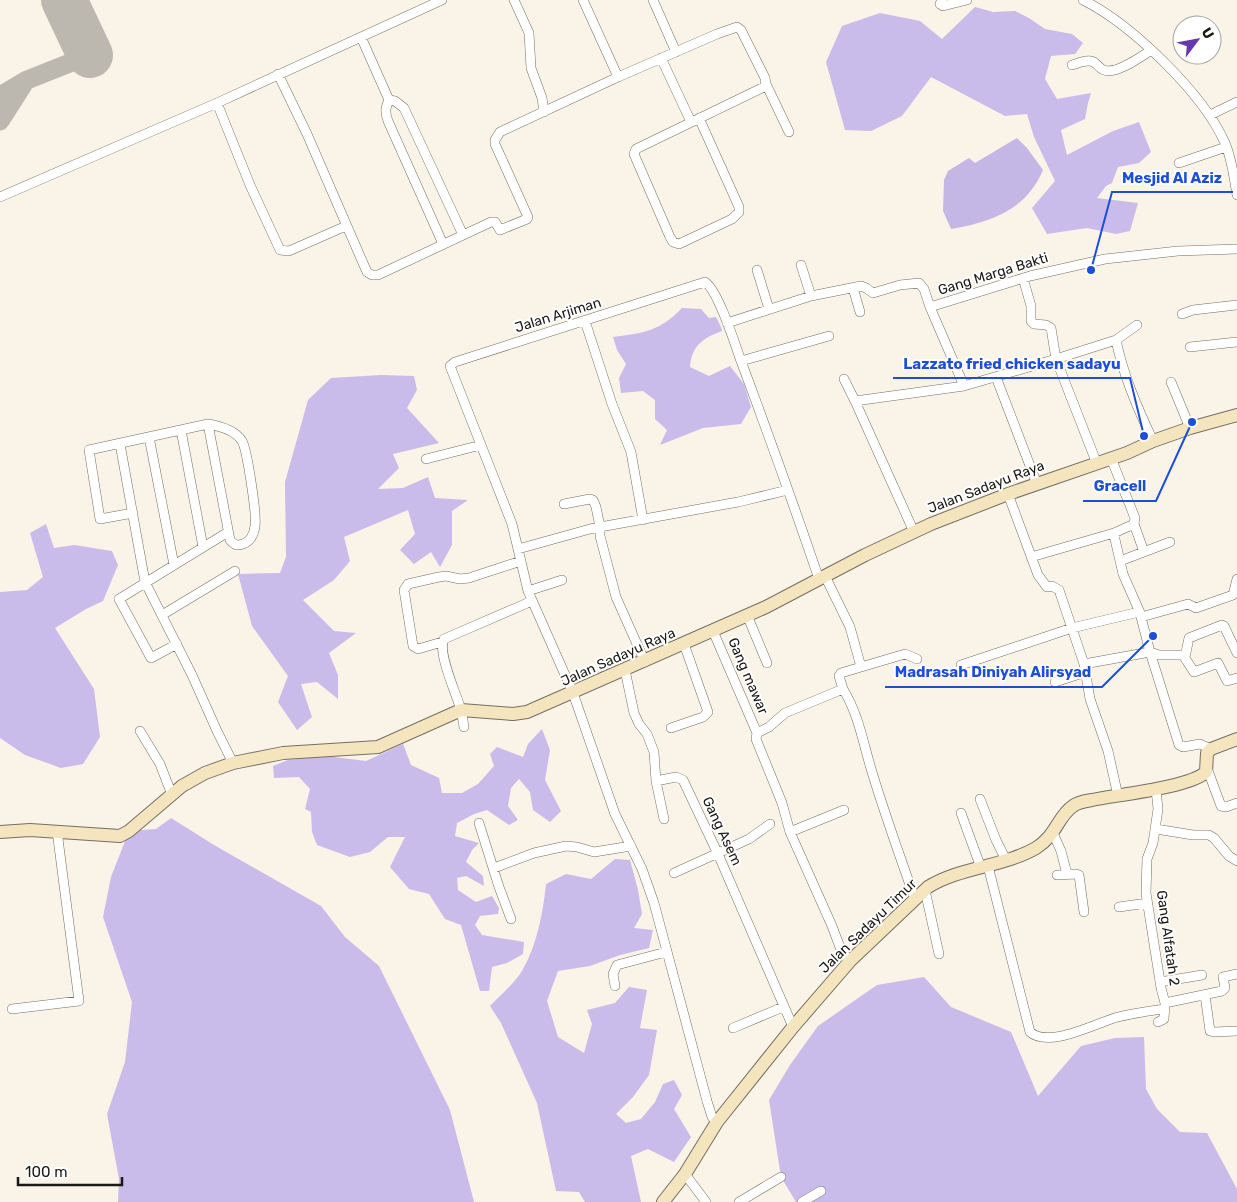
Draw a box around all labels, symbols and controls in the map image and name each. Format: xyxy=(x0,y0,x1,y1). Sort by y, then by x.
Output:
north arrow xyxy=(1172,15,1222,65)
text: U xyxy=(1198,25,1218,42)
callout: Mesjid Al Aziz xyxy=(1112,162,1233,192)
text: Mesjid Al Aziz xyxy=(1122,169,1222,187)
street label: Gang Marga Bakti xyxy=(936,249,1050,299)
street label: Jalan Arjiman xyxy=(513,294,603,336)
callout: Lazzato fried chicken sadayu xyxy=(893,348,1130,378)
text: Lazzato fried chicken sadayu xyxy=(903,355,1121,373)
street label: Jalan Sadayu Raya xyxy=(925,457,1047,517)
callout: Gracell xyxy=(1083,471,1156,501)
text: Gracell xyxy=(1094,477,1146,495)
street label: Jalan Sadayu Raya xyxy=(558,624,678,690)
street label: Gang mawar xyxy=(724,635,772,718)
callout: Madrasah Diniyah Alirsyad xyxy=(885,657,1102,687)
text: Madrasah Diniyah Alirsyad xyxy=(895,663,1091,681)
street label: Gang Asem xyxy=(699,794,745,868)
street label: Jalan Sadayu Timur xyxy=(816,875,921,977)
street label: Gang Alfatah 2 xyxy=(1153,889,1183,987)
scale bar xyxy=(18,1154,121,1186)
text: 100 m xyxy=(25,1163,67,1181)

